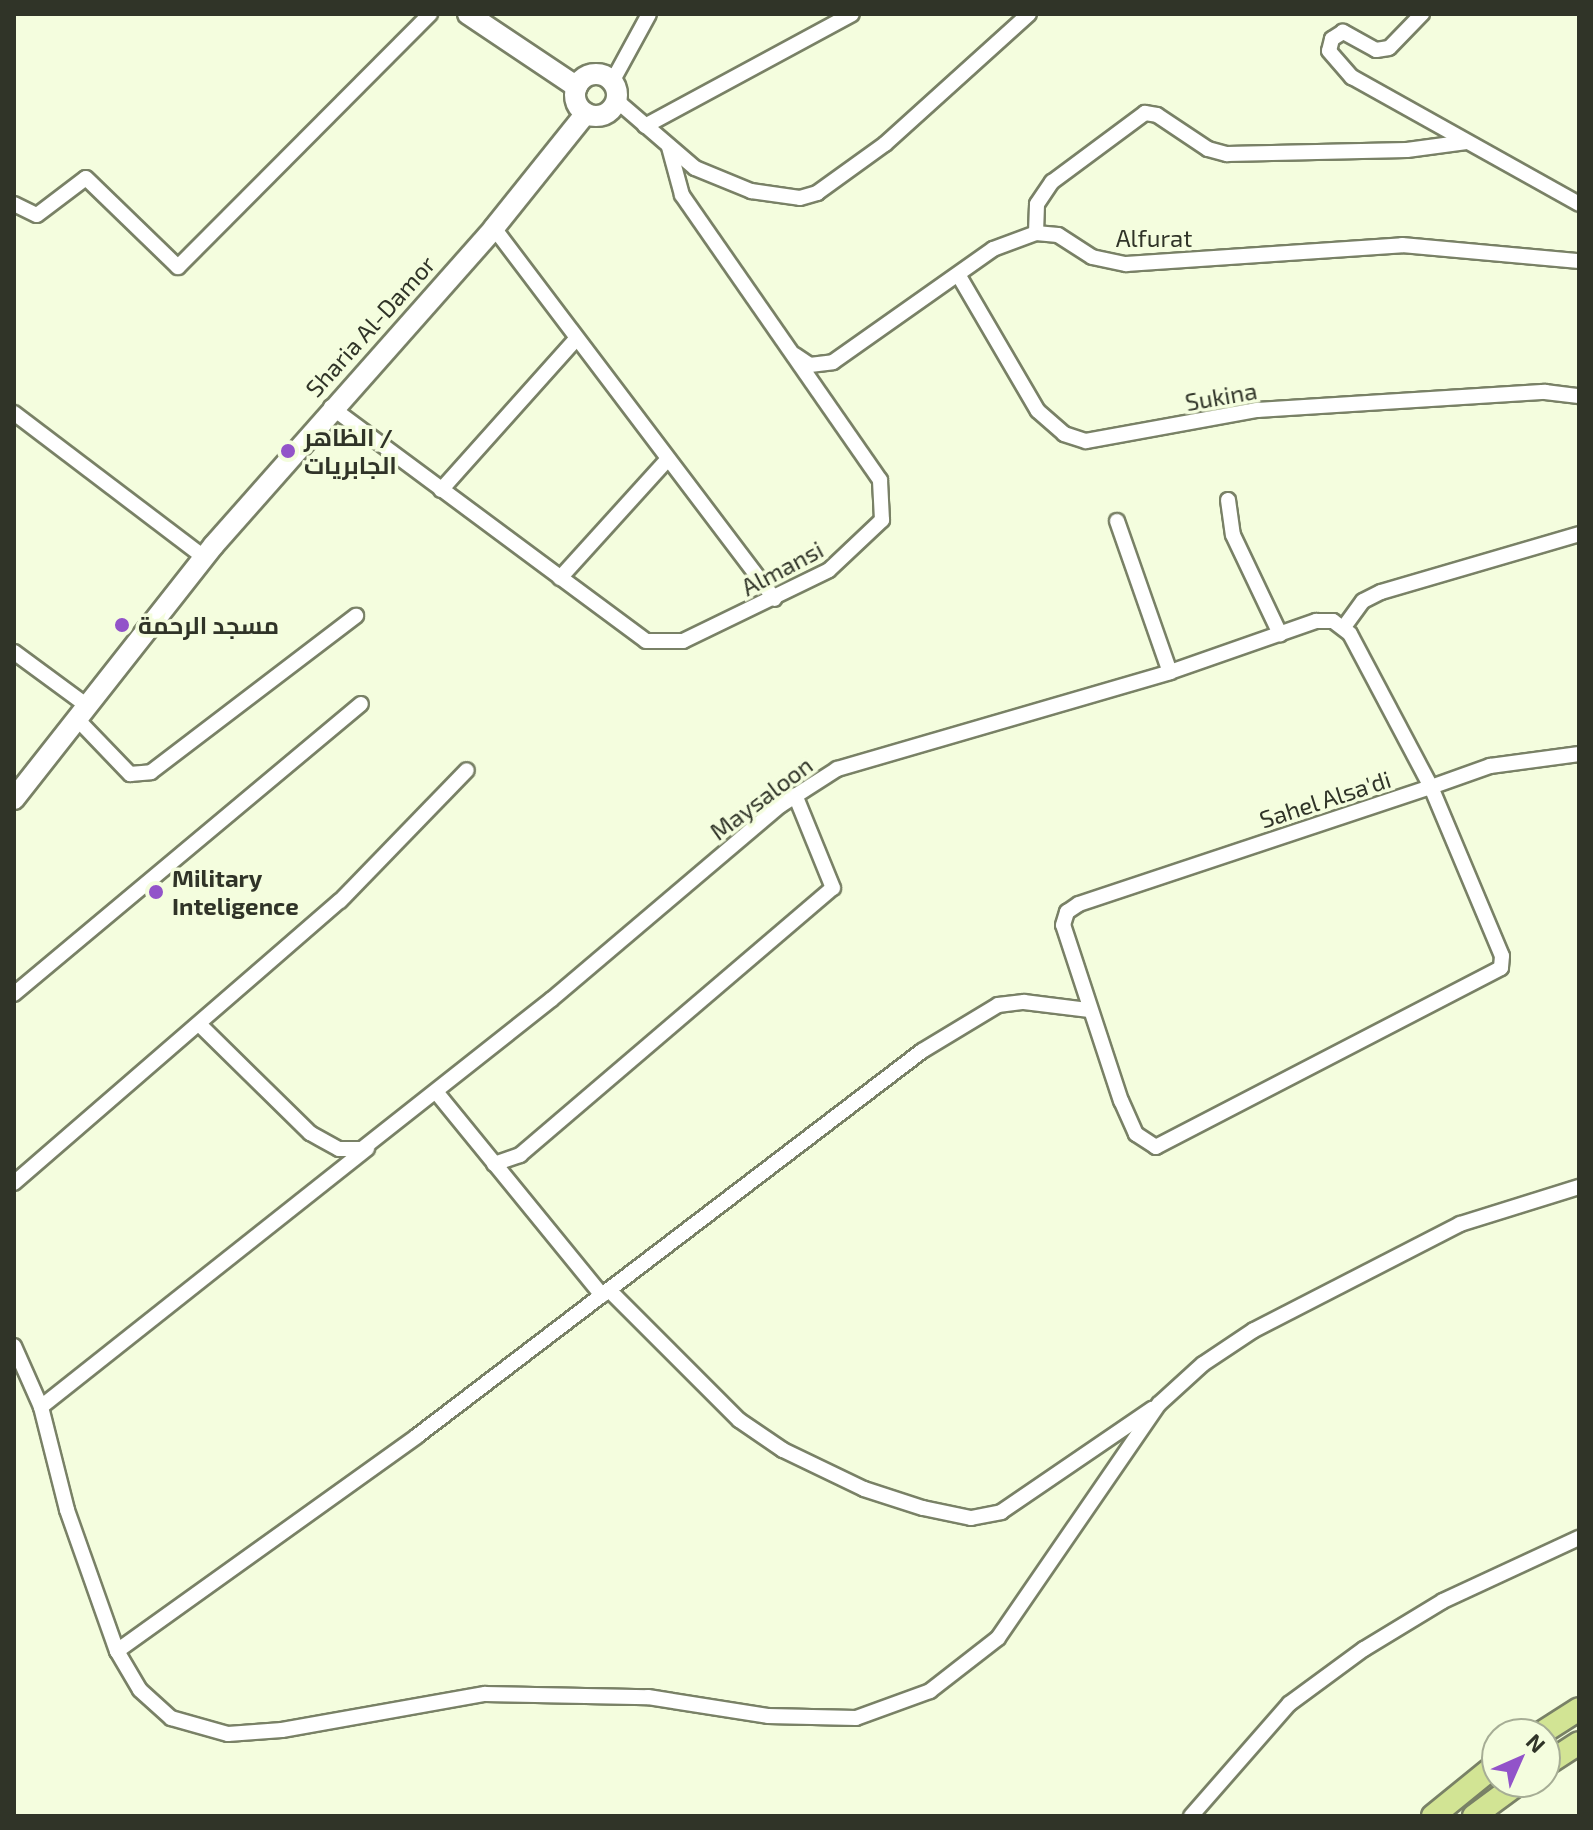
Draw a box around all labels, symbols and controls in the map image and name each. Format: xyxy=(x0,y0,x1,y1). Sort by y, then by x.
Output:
street label: Alfurat xyxy=(1116,224,1192,252)
street label: Sharia Al-Damor xyxy=(299,249,441,403)
street label: Sukina xyxy=(1183,376,1259,416)
place label: الظاهر / الجابريات xyxy=(304,423,397,479)
marker: الظاهر / الجابريات xyxy=(279,442,297,460)
street label: Almansi xyxy=(736,535,828,601)
place label: مسجد الرحمة xyxy=(138,611,279,639)
marker: مسجد الرحمة xyxy=(113,616,131,634)
street label: Maysaloon xyxy=(704,750,818,846)
street label: Sahel Alsa'di xyxy=(1255,764,1395,834)
place label: Military Inteligence xyxy=(172,864,299,920)
marker: Military Inteligence xyxy=(147,883,165,901)
north arrow xyxy=(1481,1718,1561,1798)
text: N xyxy=(1522,1728,1551,1757)

